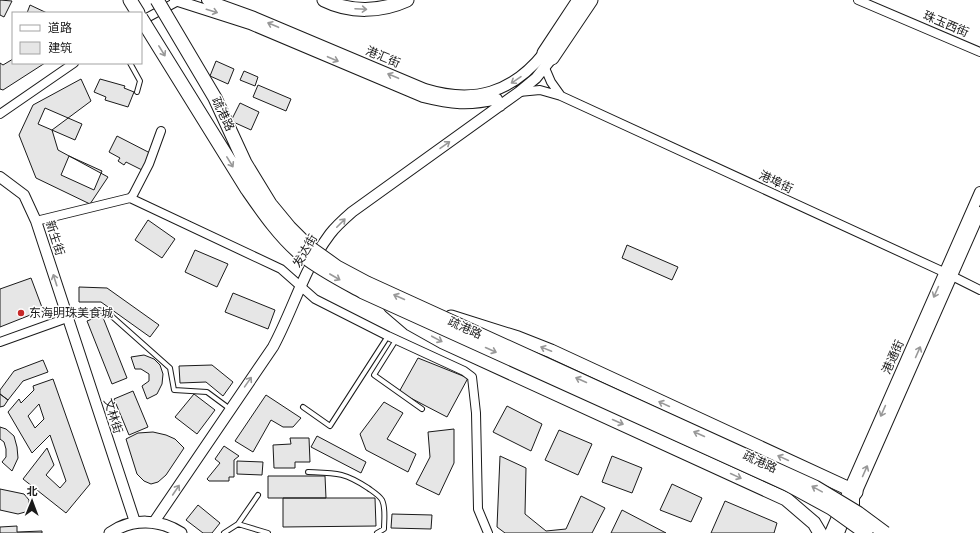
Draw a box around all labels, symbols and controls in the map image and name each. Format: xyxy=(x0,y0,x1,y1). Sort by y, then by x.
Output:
one-way arrow xyxy=(354,5,367,13)
one-way arrow xyxy=(205,8,218,15)
street label: 珠玉西街 xyxy=(921,8,971,40)
legend xyxy=(12,12,142,64)
text: 道路 xyxy=(48,21,72,35)
one-way arrow xyxy=(268,21,280,28)
text: 建筑 xyxy=(48,41,72,55)
street label: 港汇街 xyxy=(364,44,402,70)
one-way arrow xyxy=(157,46,166,57)
one-way arrow xyxy=(326,56,338,63)
one-way arrow xyxy=(388,71,400,79)
one-way arrow xyxy=(511,76,522,85)
street label: 疏港路 xyxy=(209,95,237,133)
one-way arrow xyxy=(439,141,450,149)
one-way arrow xyxy=(226,156,234,167)
street label: 港埠街 xyxy=(757,168,795,196)
one-way arrow xyxy=(336,218,346,228)
street label: 新生街 xyxy=(43,219,67,257)
street label: 发达街 xyxy=(290,232,320,270)
one-way arrow xyxy=(329,273,341,281)
one-way arrow xyxy=(51,274,58,287)
one-way arrow xyxy=(932,285,939,297)
one-way arrow xyxy=(393,293,405,300)
place label: 东海明珠美食城 xyxy=(29,306,113,320)
marker: 东海明珠美食城 xyxy=(16,308,26,318)
street label: 疏港路 xyxy=(446,314,484,342)
one-way arrow xyxy=(430,336,442,343)
street label: 港通街 xyxy=(879,338,907,376)
one-way arrow xyxy=(540,345,552,353)
one-way arrow xyxy=(485,347,497,354)
one-way arrow xyxy=(915,347,922,359)
one-way arrow xyxy=(575,376,587,383)
one-way arrow xyxy=(244,377,252,388)
street label: 文林街 xyxy=(101,397,125,435)
one-way arrow xyxy=(658,400,670,407)
one-way arrow xyxy=(879,404,886,416)
one-way arrow xyxy=(612,419,624,426)
one-way arrow xyxy=(694,430,706,437)
street label: 疏港路 xyxy=(741,448,779,476)
one-way arrow xyxy=(777,454,789,462)
one-way arrow xyxy=(862,466,870,478)
one-way arrow xyxy=(729,472,741,480)
north arrow xyxy=(12,481,52,521)
one-way arrow xyxy=(172,484,180,496)
one-way arrow xyxy=(811,484,823,492)
text: 北 xyxy=(27,485,38,498)

